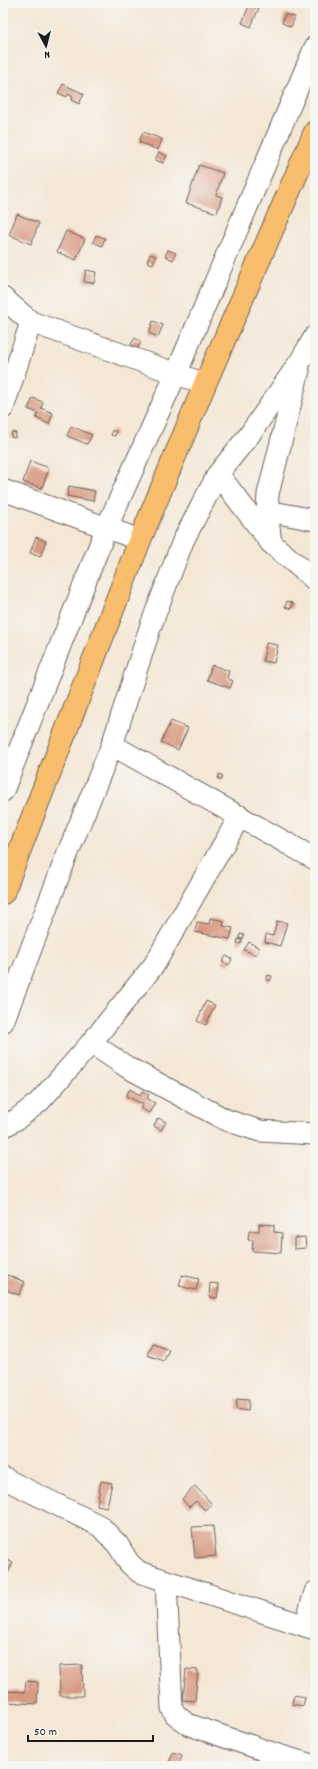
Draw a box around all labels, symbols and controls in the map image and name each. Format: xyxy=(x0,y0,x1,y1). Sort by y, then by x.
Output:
north arrow xyxy=(26,26,66,66)
text: N xyxy=(43,46,51,62)
scale bar xyxy=(28,1717,153,1743)
text: 50 m xyxy=(34,1724,57,1741)

